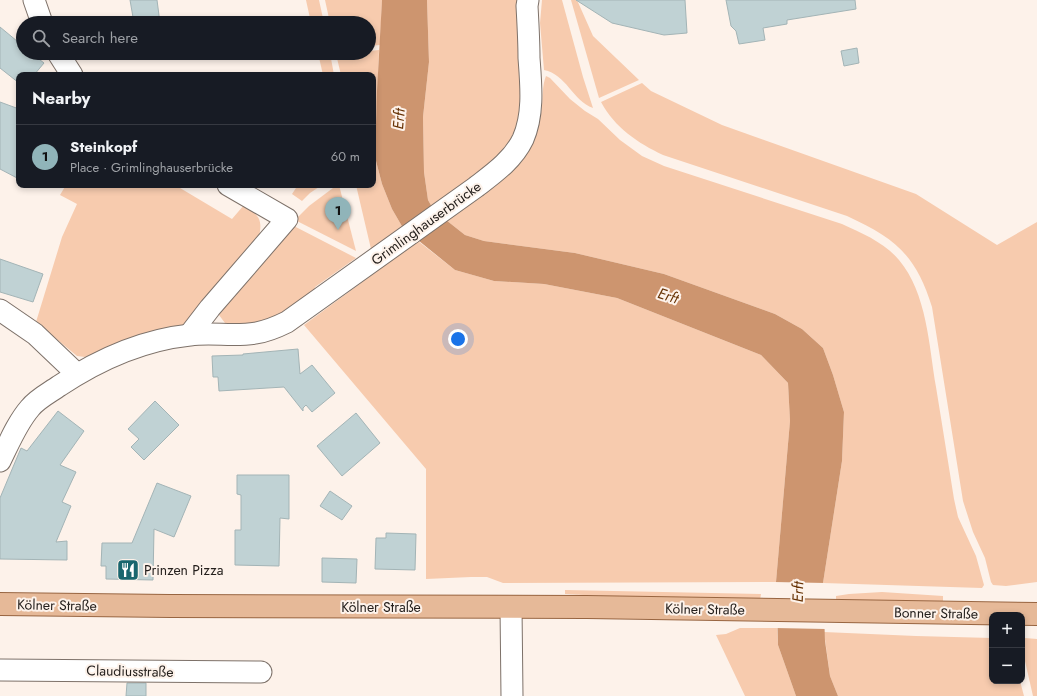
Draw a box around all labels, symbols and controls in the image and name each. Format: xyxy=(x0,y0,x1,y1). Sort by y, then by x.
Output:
search box xyxy=(16,16,376,60)
icon: search xyxy=(30,27,52,49)
text: Search here xyxy=(62,27,138,49)
text: Nearby xyxy=(32,86,90,110)
water label: Erft xyxy=(387,106,411,130)
text: Steinkopf xyxy=(70,136,137,158)
text: 1 xyxy=(42,147,48,166)
text: 60 m xyxy=(331,147,360,166)
text: Place · Grimlinghauserbrücke xyxy=(70,158,233,177)
street label: Grimlinghauserbrücke xyxy=(367,176,485,270)
pin: 1 xyxy=(325,197,351,230)
water label: Erft xyxy=(655,282,683,310)
your location xyxy=(448,329,468,349)
restaurant icon: Prinzen Pizza xyxy=(115,557,141,583)
place label: Prinzen Pizza xyxy=(144,560,224,580)
water label: Erft xyxy=(787,580,809,603)
street label: Kölner Straße xyxy=(17,594,97,616)
street label: Kölner Straße xyxy=(341,597,421,617)
street label: Kölner Straße xyxy=(665,598,745,620)
street label: Bonner Straße xyxy=(894,602,978,624)
map controls xyxy=(989,612,1025,684)
button: + xyxy=(989,612,1025,648)
button: − xyxy=(989,648,1025,684)
street label: Claudiusstraße xyxy=(86,660,174,682)

